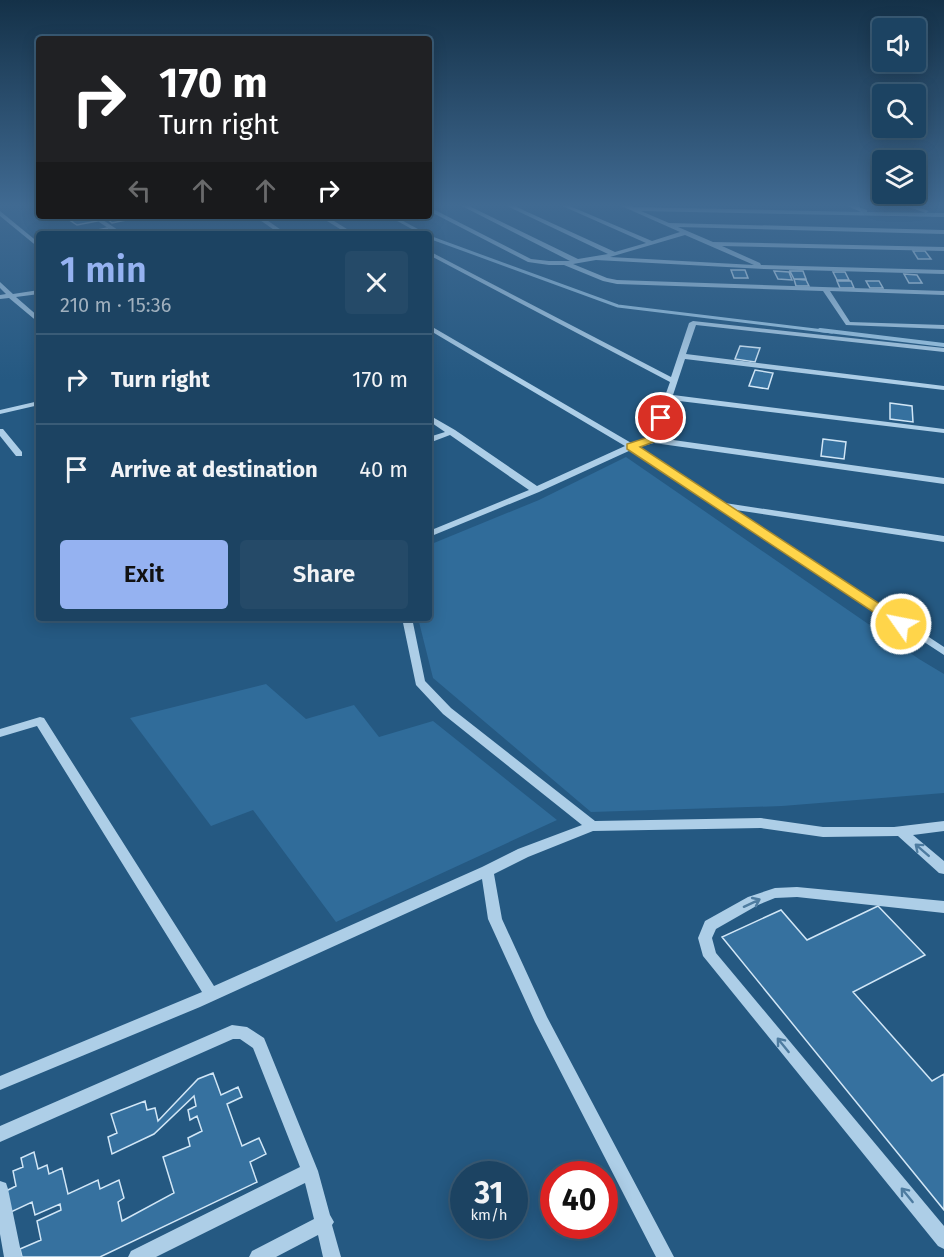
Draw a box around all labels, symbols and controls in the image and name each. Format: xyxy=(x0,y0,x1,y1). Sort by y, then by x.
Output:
map controls xyxy=(872,18,926,204)
button: sound xyxy=(872,18,926,72)
text: 170 m xyxy=(159,58,268,108)
icon: right xyxy=(60,60,138,138)
button: search xyxy=(872,84,926,138)
text: Turn right xyxy=(159,109,279,141)
button: layers xyxy=(872,150,926,204)
icon: left xyxy=(123,174,156,207)
icon: ahead xyxy=(186,174,219,207)
icon: ahead xyxy=(249,174,282,207)
icon: right xyxy=(312,174,345,207)
text: 1 min xyxy=(60,248,147,292)
button: close xyxy=(345,251,408,314)
text: 210 m · 15:36 xyxy=(60,293,171,317)
icon: right xyxy=(60,363,93,396)
text: Turn right xyxy=(111,366,210,393)
text: 170 m xyxy=(352,366,408,393)
pin xyxy=(635,392,686,443)
icon: arrive xyxy=(644,401,677,434)
icon: arrive xyxy=(60,453,93,486)
text: Arrive at destination xyxy=(111,456,318,483)
text: 40 m xyxy=(359,456,408,483)
button: Exit xyxy=(60,540,228,609)
button: Share xyxy=(240,540,408,609)
position arrow xyxy=(869,592,933,656)
one-way arrow xyxy=(915,843,930,857)
one-way arrow xyxy=(742,896,760,908)
one-way arrow xyxy=(777,1037,790,1053)
speed limit sign: 40 xyxy=(540,1161,618,1239)
text: 31 xyxy=(475,1175,503,1211)
one-way arrow xyxy=(900,1188,914,1203)
text: km/h xyxy=(470,1206,508,1224)

